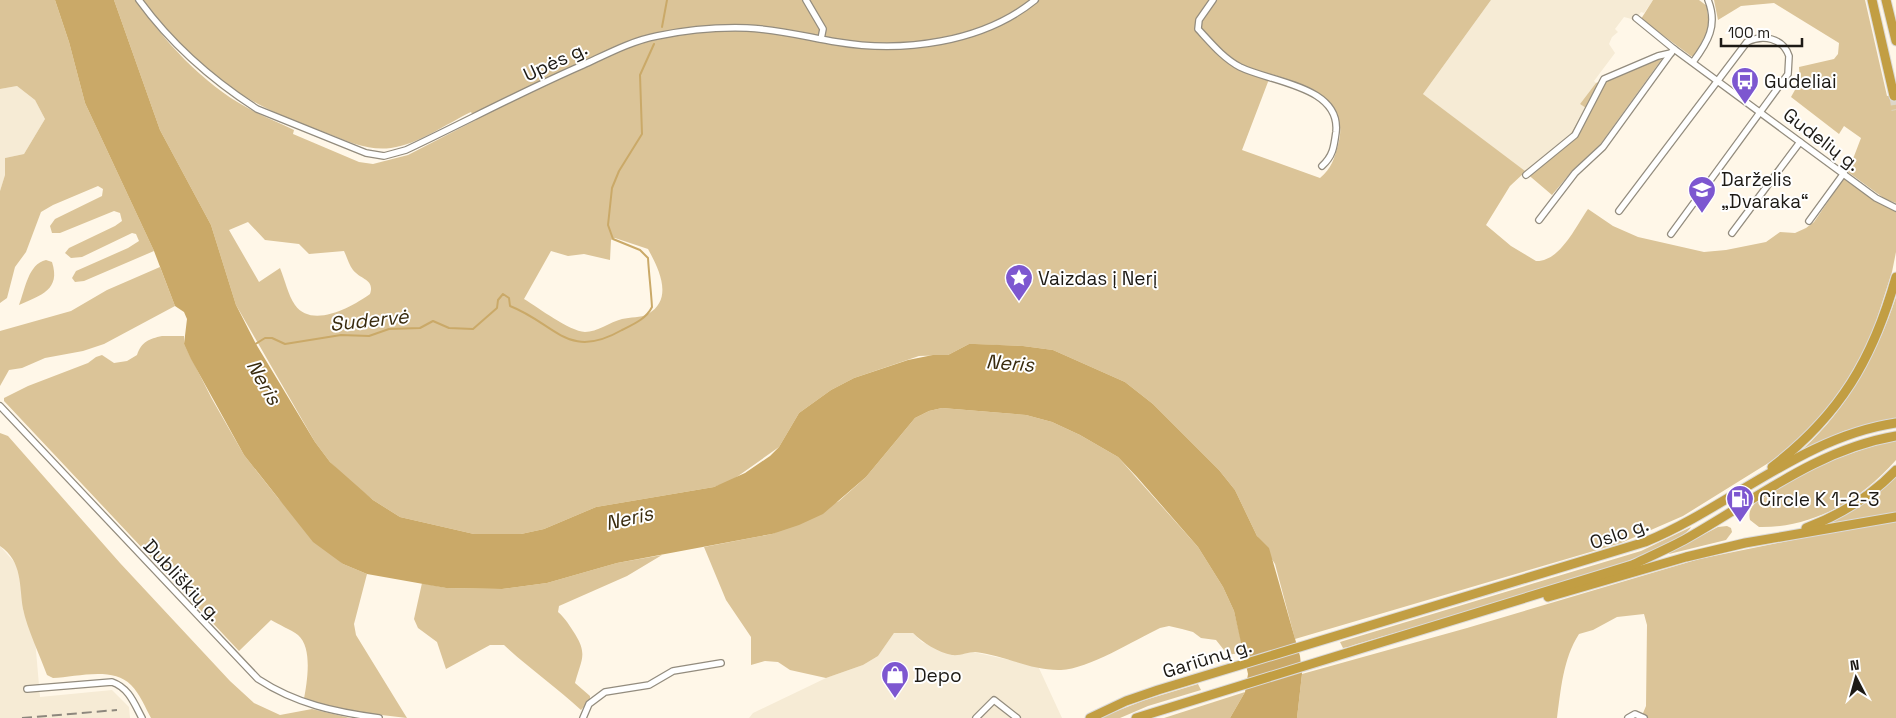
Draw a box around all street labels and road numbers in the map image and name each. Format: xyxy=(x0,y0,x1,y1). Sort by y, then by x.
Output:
street label: Upės g. xyxy=(519,36,591,87)
street label: Gudelių g. xyxy=(1778,102,1865,177)
street label: Oslo g. xyxy=(1586,512,1652,555)
street label: Dubliškių g. xyxy=(138,534,227,627)
street label: Gariūnų g. xyxy=(1160,633,1255,684)

